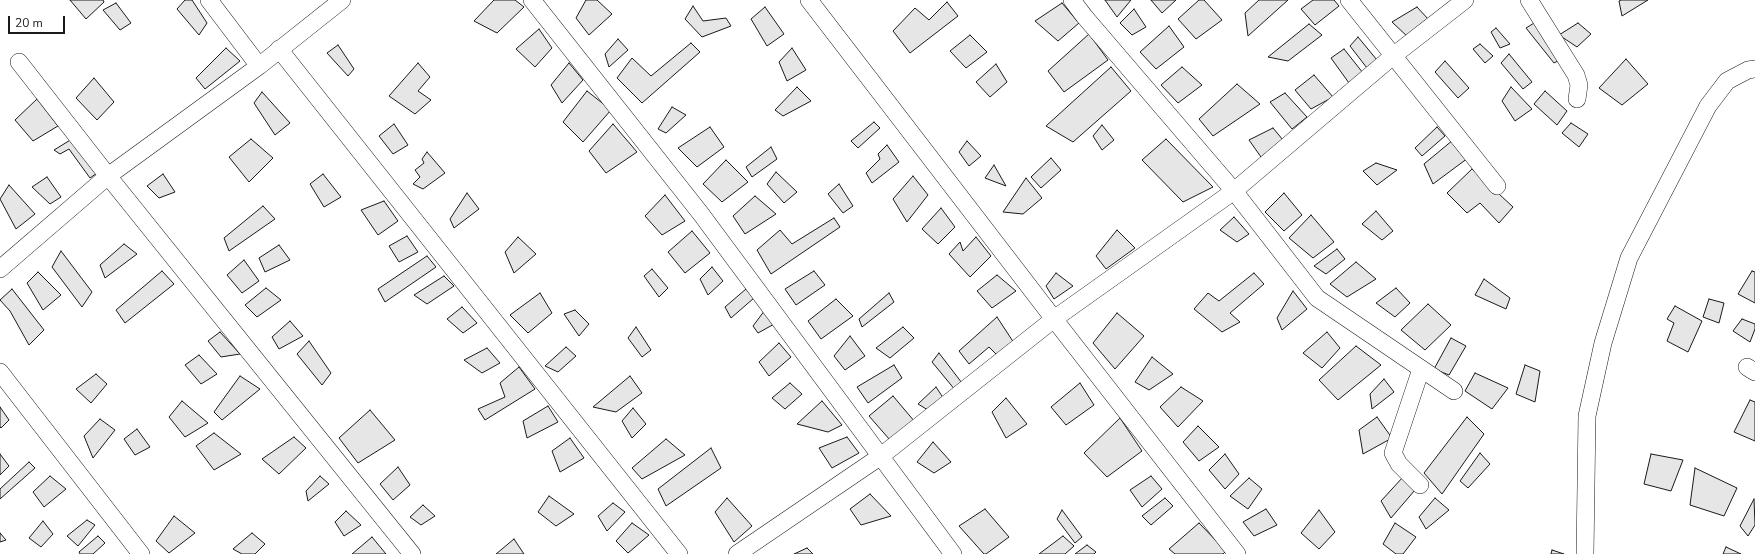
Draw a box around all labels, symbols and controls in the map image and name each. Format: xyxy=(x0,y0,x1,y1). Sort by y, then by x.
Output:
scale bar xyxy=(10,8,67,34)
text: 20 m xyxy=(15,15,43,31)

